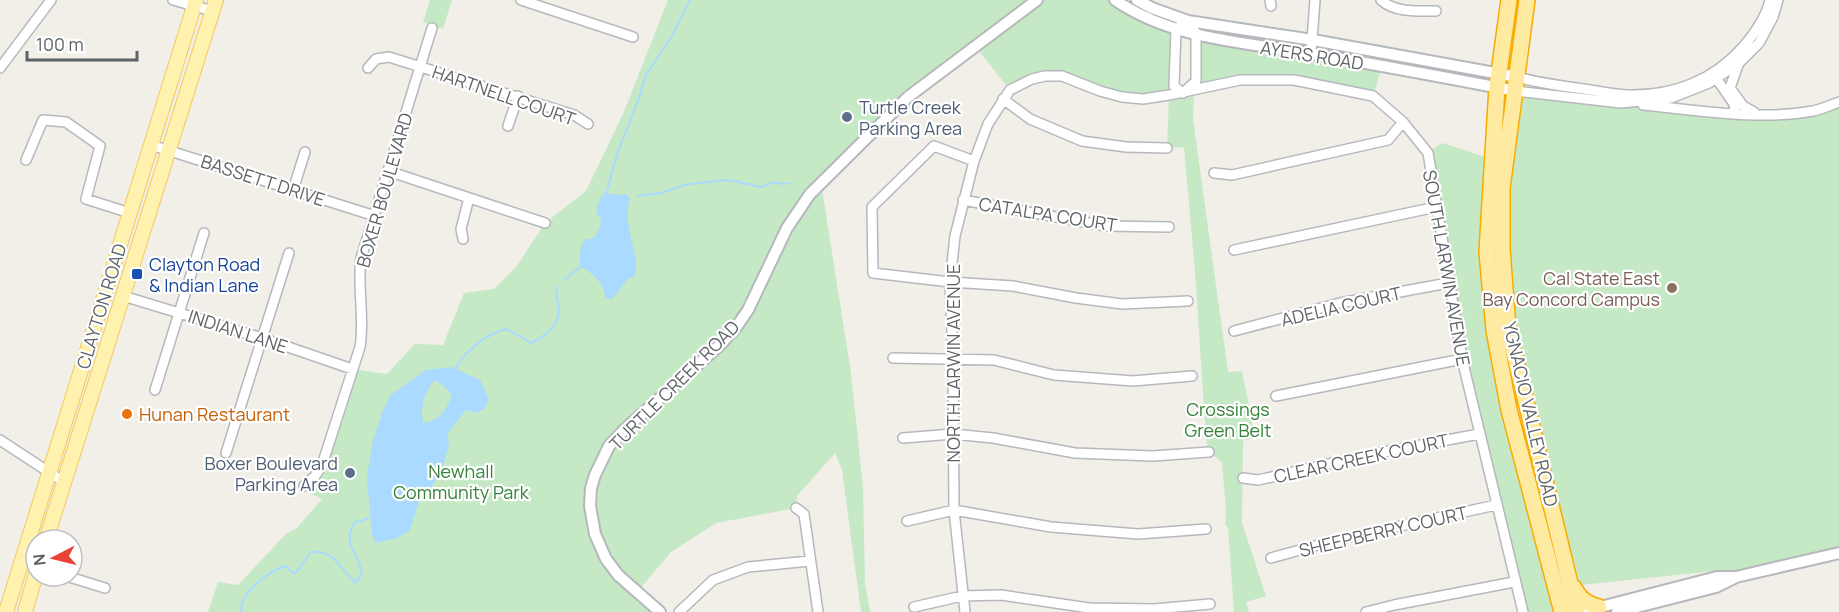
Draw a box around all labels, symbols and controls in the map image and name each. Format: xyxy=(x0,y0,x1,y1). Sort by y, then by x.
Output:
scale bar xyxy=(27,24,136,62)
text: 100 m xyxy=(36,32,84,56)
street label: AYERS ROAD xyxy=(1259,35,1365,75)
street label: HARTNELL COURT xyxy=(429,59,579,131)
place label: Turtle Creek Parking Area xyxy=(859,95,962,140)
street label: BOXER BOULEVARD xyxy=(350,110,418,270)
marker: Turtle Creek Parking Area xyxy=(840,110,854,124)
street label: BASSETT DRIVE xyxy=(198,149,328,211)
street label: SOUTH LARWIN AVENUE xyxy=(1418,168,1476,368)
street label: CATALPA COURT xyxy=(977,191,1119,237)
street label: CLAYTON ROAD xyxy=(71,240,131,372)
place label: Clayton Road & Indian Lane xyxy=(149,252,260,297)
street label: NORTH LARWIN AVENUE xyxy=(941,264,965,462)
place label: Cal State East Bay Concord Campus xyxy=(1482,266,1660,311)
marker: Clayton Road & Indian Lane xyxy=(130,267,144,281)
street label: ADELIA COURT xyxy=(1278,280,1404,332)
marker: Cal State East Bay Concord Campus xyxy=(1665,281,1679,295)
street label: INDIAN LANE xyxy=(185,304,291,358)
street label: TURTLE CREEK ROAD xyxy=(604,315,744,455)
street label: YGNACIO VALLEY ROAD xyxy=(1498,319,1564,509)
park label: Crossings Green Belt xyxy=(1184,397,1272,442)
place label: Hunan Restaurant xyxy=(139,402,290,426)
marker: Hunan Restaurant xyxy=(120,407,134,421)
street label: CLEAR CREEK COURT xyxy=(1271,428,1451,488)
place label: Boxer Boulevard Parking Area xyxy=(204,451,338,496)
park label: Newhall Community Park xyxy=(393,459,530,504)
marker: Boxer Boulevard Parking Area xyxy=(343,466,357,480)
street label: SHEEPBERRY COURT xyxy=(1296,500,1470,562)
north arrow xyxy=(24,528,84,588)
text: N xyxy=(27,553,51,567)

